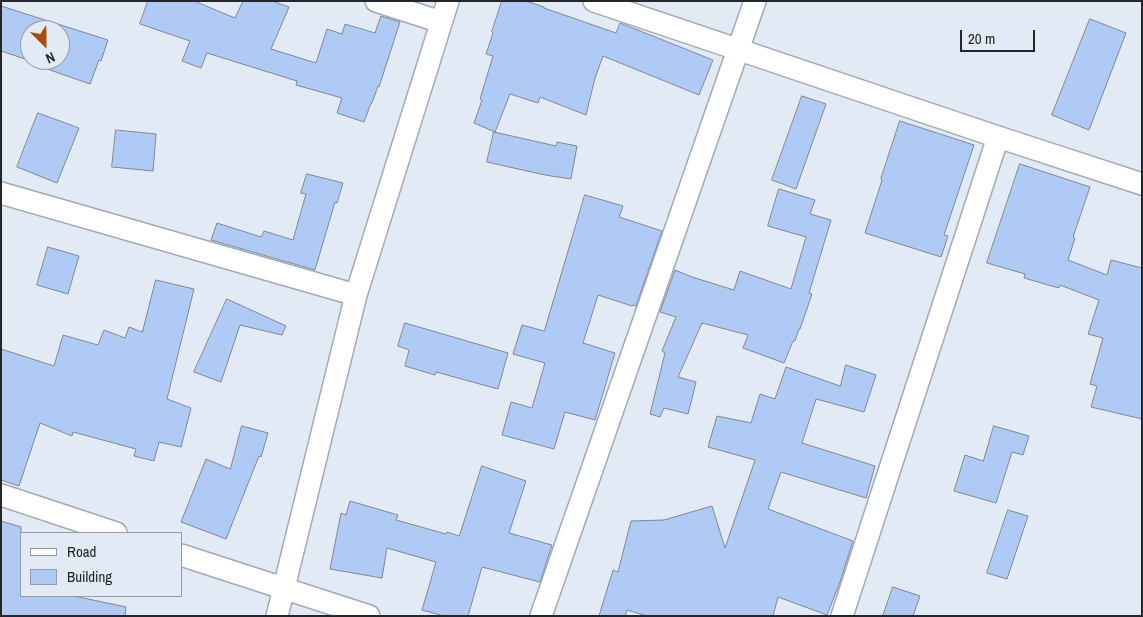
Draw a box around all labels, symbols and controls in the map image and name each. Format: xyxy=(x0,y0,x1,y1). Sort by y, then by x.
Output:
north arrow xyxy=(20,20,70,70)
scale bar xyxy=(963,20,1038,52)
text: 20 m xyxy=(968,28,995,49)
text: N xyxy=(43,48,58,68)
legend xyxy=(20,532,182,597)
text: Road xyxy=(67,541,96,562)
text: Building xyxy=(67,566,112,587)

